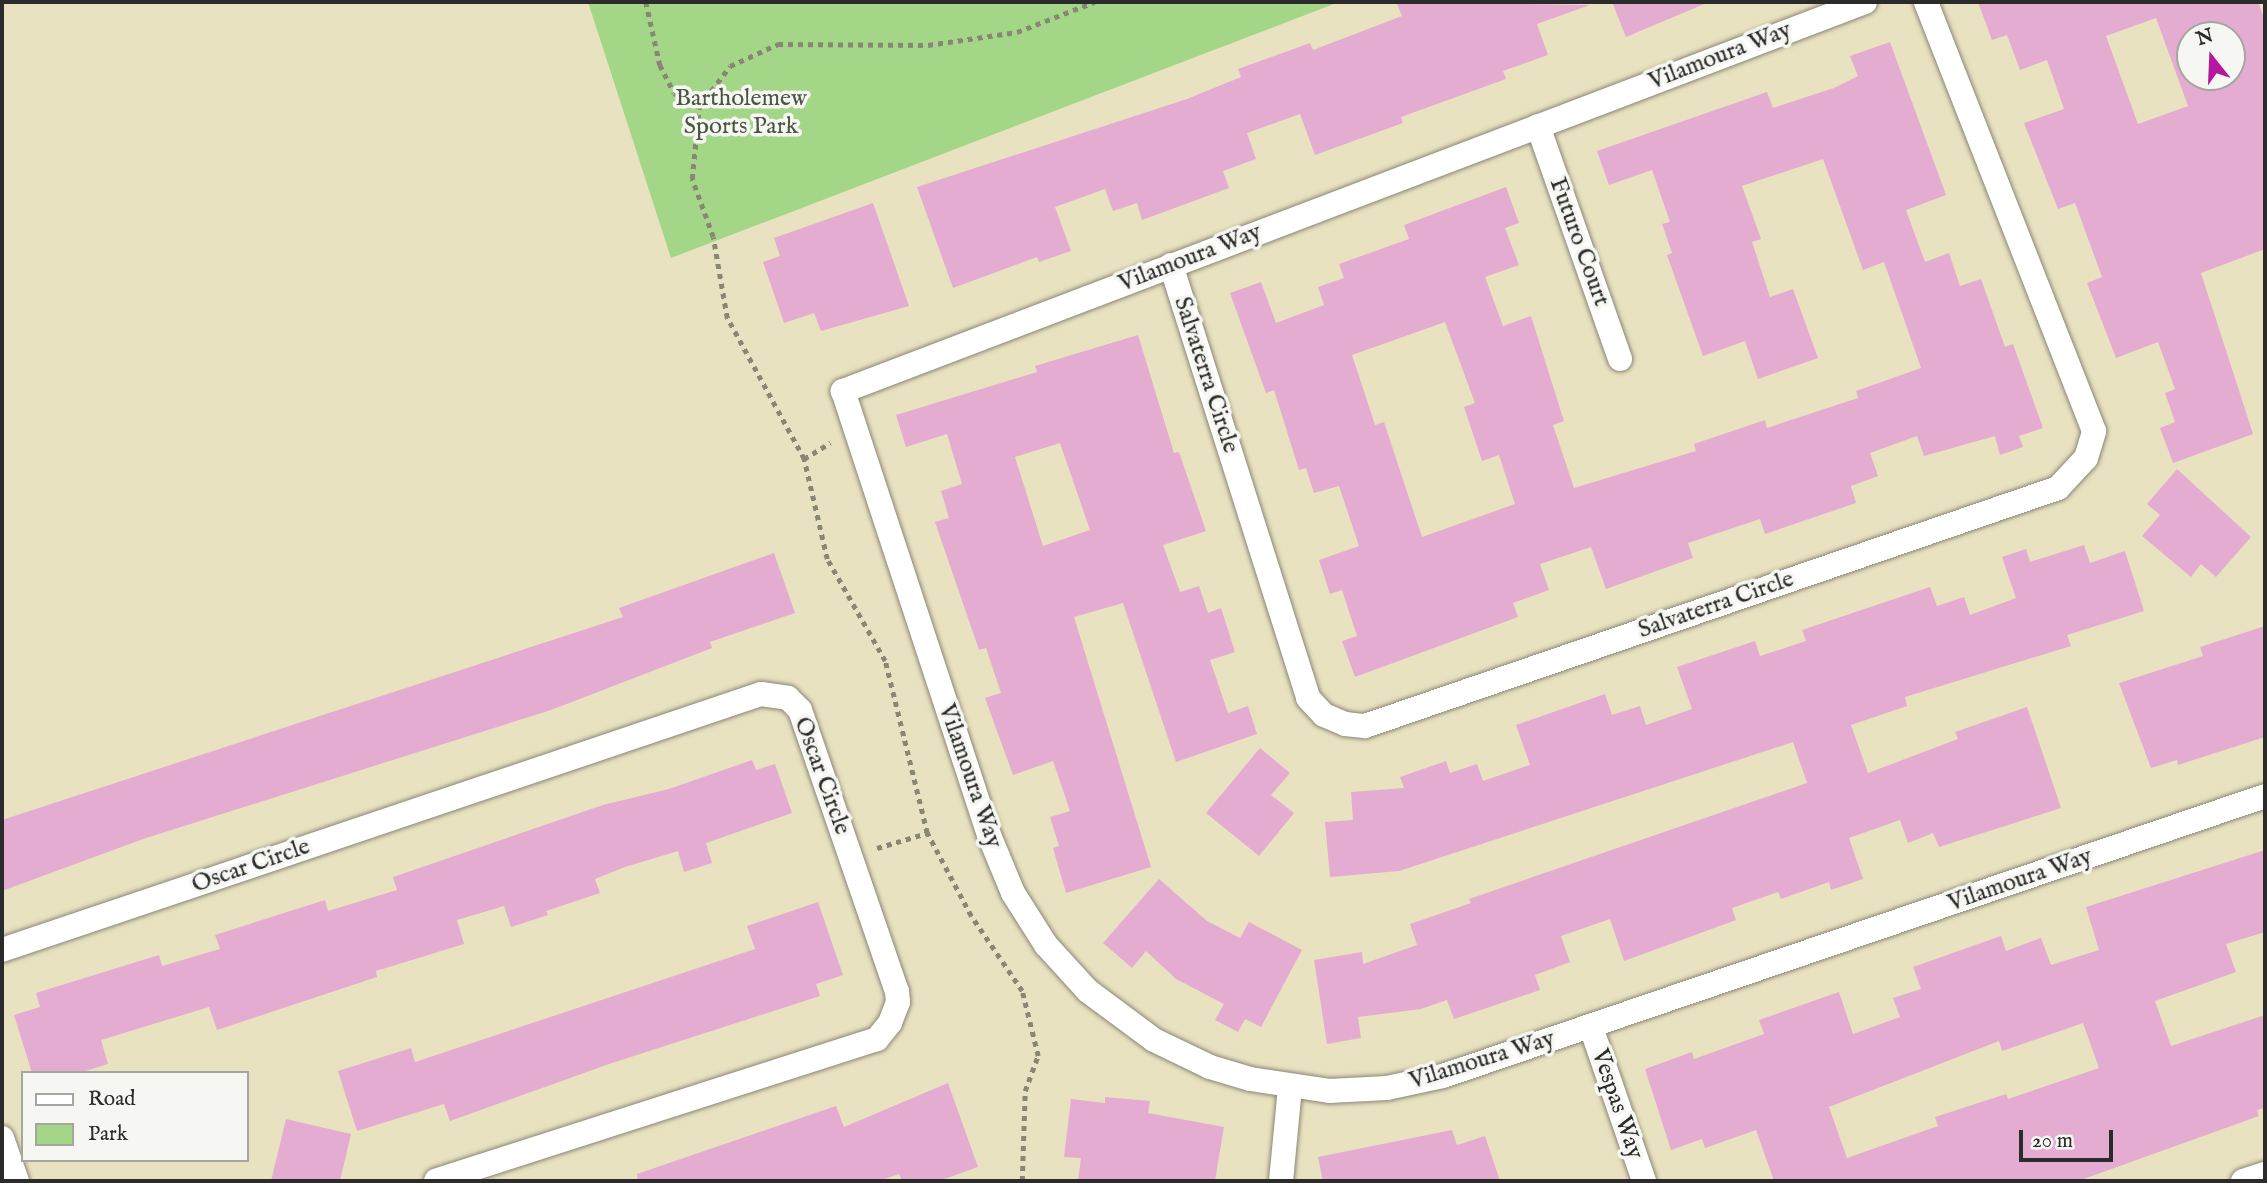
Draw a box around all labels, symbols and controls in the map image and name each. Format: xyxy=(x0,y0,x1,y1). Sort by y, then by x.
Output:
street label: Vilamoura Way xyxy=(1645,16,1795,96)
north arrow xyxy=(2176,21,2246,91)
text: N xyxy=(2194,24,2217,52)
park label: Bartholemew Sports Park xyxy=(675,85,807,141)
street label: Futuro Court xyxy=(1542,174,1616,310)
street label: Vilamoura Way xyxy=(1115,218,1265,298)
street label: Salvaterra Circle xyxy=(1167,293,1245,457)
street label: Salvaterra Circle xyxy=(1635,565,1797,645)
street label: Vilamoura Way xyxy=(932,700,1008,852)
street label: Oscar Circle xyxy=(787,713,857,839)
street label: Oscar Circle xyxy=(188,832,314,900)
street label: Vilamoura Way xyxy=(1944,842,2096,918)
street label: Vilamoura Way xyxy=(1406,1024,1558,1096)
street label: Vespas Way xyxy=(1585,1045,1649,1163)
legend xyxy=(21,1071,248,1162)
text: Road xyxy=(88,1086,135,1113)
scale bar xyxy=(2022,1116,2116,1160)
text: Park xyxy=(88,1121,128,1148)
text: 20 m xyxy=(2032,1128,2073,1155)

